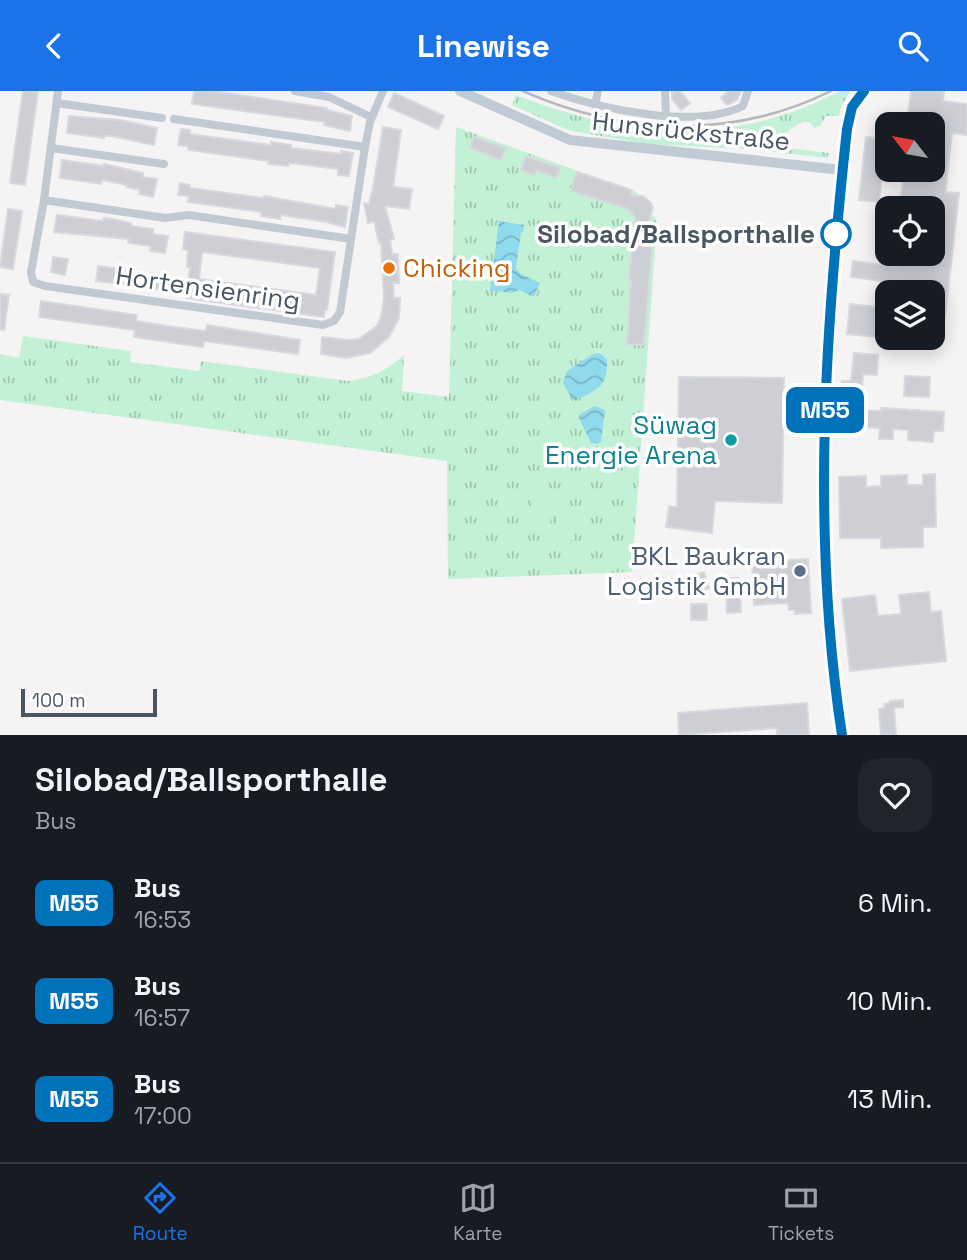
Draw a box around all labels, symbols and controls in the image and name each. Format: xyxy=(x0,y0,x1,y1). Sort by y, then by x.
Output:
text: Linewise xyxy=(417,26,550,66)
icon: back xyxy=(35,27,73,65)
icon: search xyxy=(894,27,932,65)
street label: Hunsrückstraße xyxy=(590,104,792,158)
north arrow xyxy=(875,112,945,182)
map controls xyxy=(875,112,945,350)
button: locate xyxy=(875,196,945,266)
place label: Silobad/Ballsporthalle xyxy=(537,217,815,251)
marker: Silobad/Ballsporthalle xyxy=(821,219,851,249)
place label: Chicking xyxy=(403,251,511,285)
street label: Hortensienring xyxy=(114,258,302,318)
marker: Chicking xyxy=(381,260,397,276)
button: layers xyxy=(875,280,945,350)
line badge: M55 xyxy=(785,387,865,433)
text: M55 xyxy=(800,394,850,425)
place label: Süwag Energie Arena xyxy=(545,408,717,472)
marker: Süwag Energie Arena xyxy=(723,432,739,448)
place label: BKL Baukran Logistik GmbH xyxy=(607,539,786,603)
marker: BKL Baukran Logistik GmbH xyxy=(792,563,808,579)
scale bar xyxy=(21,686,158,718)
text: 100 m xyxy=(32,688,86,713)
button: heart xyxy=(858,758,932,832)
text: Silobad/Ballsporthalle xyxy=(35,759,388,801)
text: Bus xyxy=(35,806,76,836)
text: Bus xyxy=(134,871,181,905)
text: 6 Min. xyxy=(858,886,932,920)
text: M55 xyxy=(49,887,99,918)
text: 16:53 xyxy=(134,905,191,935)
text: Bus xyxy=(134,969,181,1003)
text: 10 Min. xyxy=(846,984,932,1018)
text: M55 xyxy=(49,985,99,1016)
text: 16:57 xyxy=(134,1003,190,1033)
text: Bus xyxy=(134,1067,181,1101)
text: 13 Min. xyxy=(847,1082,932,1116)
text: M55 xyxy=(49,1083,99,1114)
text: 17:00 xyxy=(134,1101,192,1131)
tab: Route xyxy=(133,1179,188,1246)
tab: Karte xyxy=(453,1179,502,1246)
tab: Tickets xyxy=(768,1179,834,1246)

